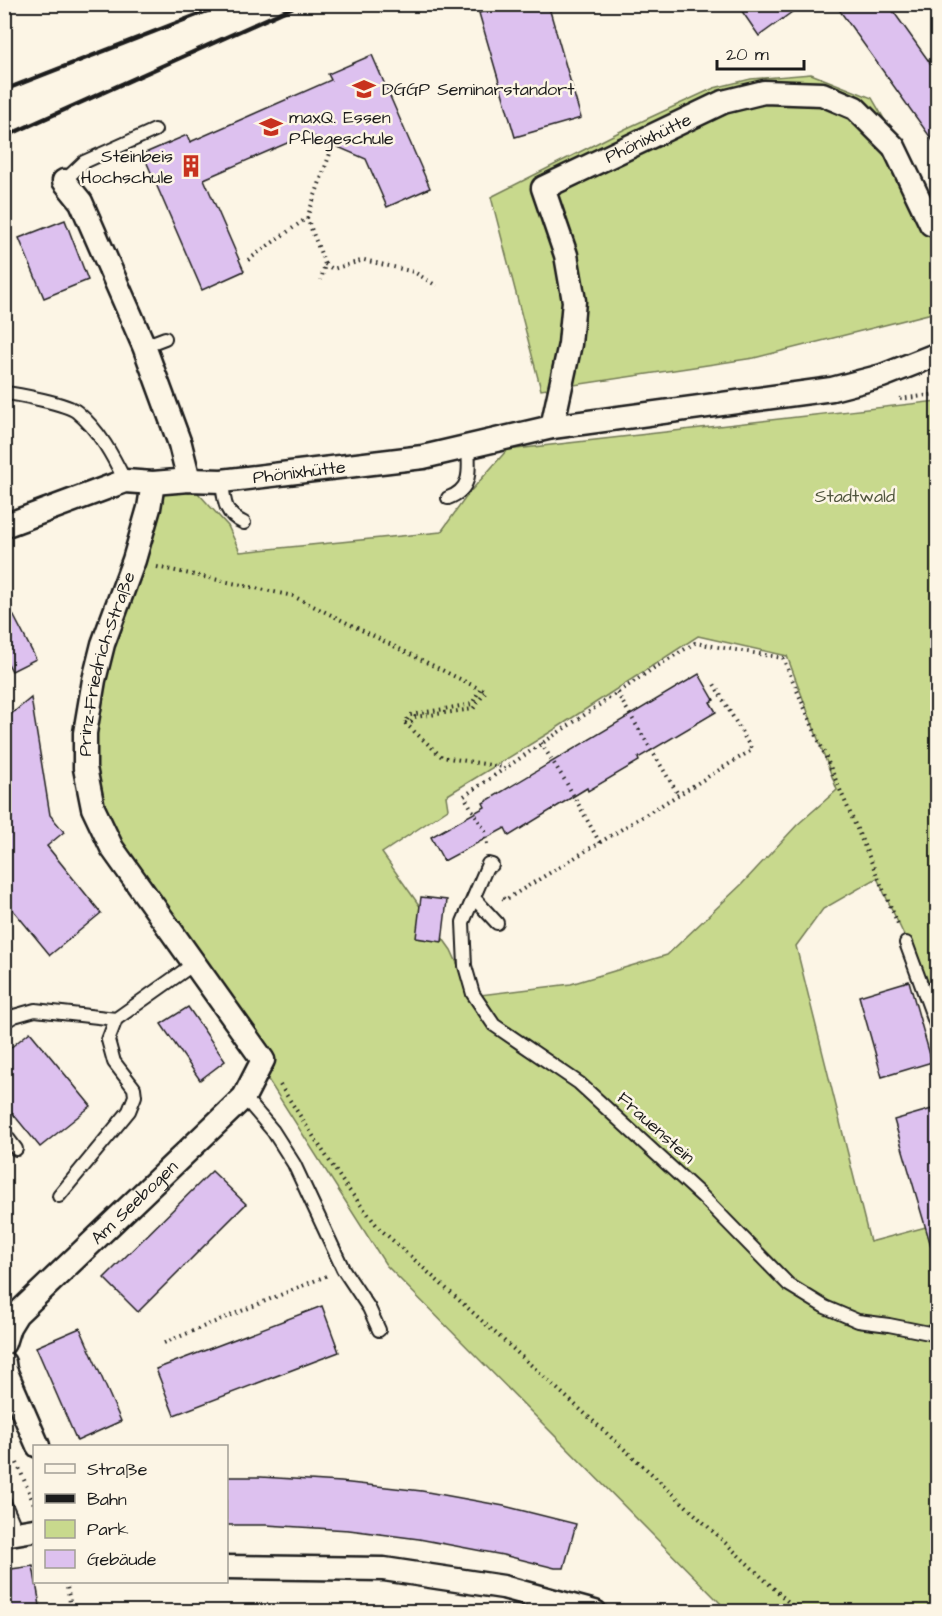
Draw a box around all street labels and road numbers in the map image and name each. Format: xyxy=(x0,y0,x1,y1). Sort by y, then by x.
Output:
street label: Phönixhütte xyxy=(601,106,696,169)
street label: Phönixhütte xyxy=(251,454,347,490)
street label: Prinz-Friedrich-Straße xyxy=(73,568,141,756)
street label: Frauenstein xyxy=(612,1086,700,1170)
street label: Am Seebogen xyxy=(85,1154,183,1250)

